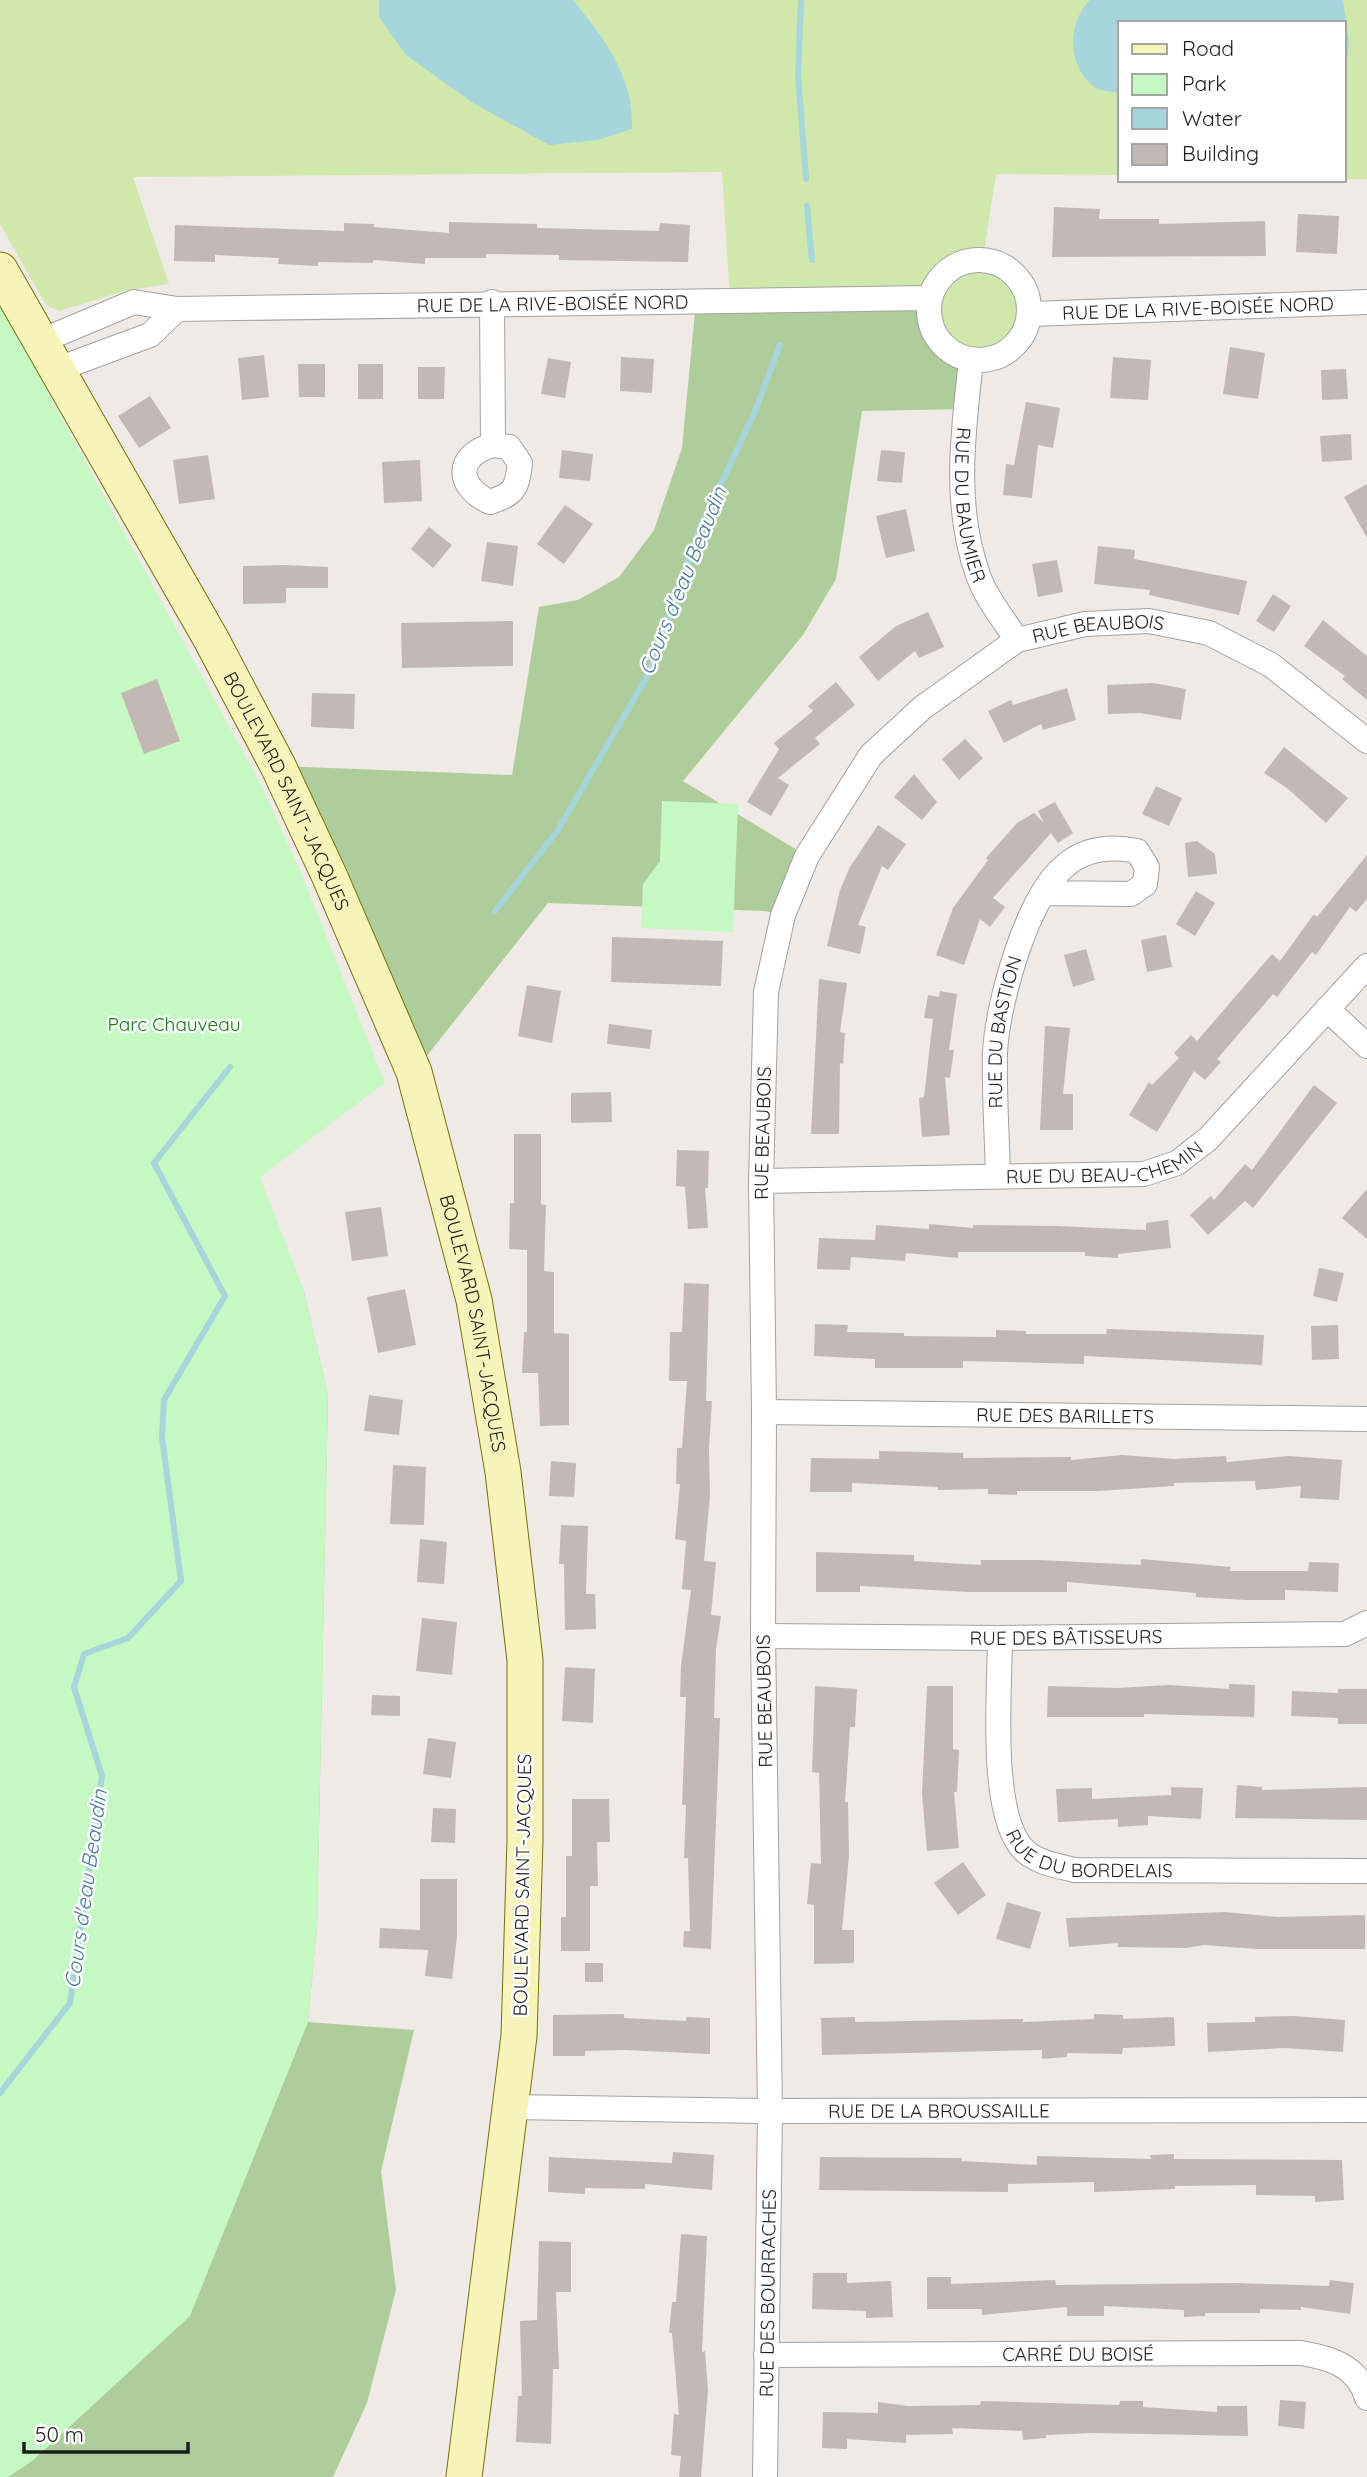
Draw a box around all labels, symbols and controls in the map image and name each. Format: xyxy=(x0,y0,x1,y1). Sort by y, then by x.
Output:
legend xyxy=(1118,21,1346,182)
text: Road xyxy=(1182,35,1234,61)
text: Park xyxy=(1182,70,1226,96)
text: Water xyxy=(1182,105,1242,131)
text: Building xyxy=(1182,140,1259,166)
street label: RUE DE LA RIVE-BOISÉE NORD xyxy=(416,290,689,317)
street label: RUE DE LA RIVE-BOISÉE NORD xyxy=(1062,291,1334,325)
street label: RUE DU BAUMIER xyxy=(950,426,992,586)
water label: Cours d'eau Beaudin xyxy=(632,482,732,678)
street label: RUE BEAUBOIS xyxy=(1030,609,1166,648)
street label: BOULEVARD SAINT-JACQUES xyxy=(218,667,355,914)
street label: RUE DU BASTION xyxy=(983,953,1027,1109)
park label: Parc Chauveau xyxy=(108,1012,240,1036)
street label: RUE BEAUBOIS xyxy=(749,1066,776,1200)
street label: RUE DU BEAU-CHEMIN xyxy=(1006,1136,1207,1189)
street label: BOULEVARD SAINT-JACQUES xyxy=(435,1192,511,1454)
street label: RUE DES BARILLETS xyxy=(976,1402,1154,1429)
street label: RUE DES BÂTISSEURS xyxy=(970,1624,1162,1650)
street label: RUE BEAUBOIS xyxy=(751,1634,777,1768)
street label: BOULEVARD SAINT-JACQUES xyxy=(508,1754,536,2016)
water label: Cours d'eau Beaudin xyxy=(58,1787,112,1990)
street label: RUE DU BORDELAIS xyxy=(1001,1825,1173,1882)
street label: RUE DE LA BROUSSAILLE xyxy=(828,2099,1050,2123)
street label: RUE DES BOURRACHES xyxy=(754,2189,781,2397)
street label: CARRÉ DU BOISÉ xyxy=(1002,2342,1154,2366)
scale bar xyxy=(24,2410,189,2454)
text: 50 m xyxy=(35,2421,84,2447)

